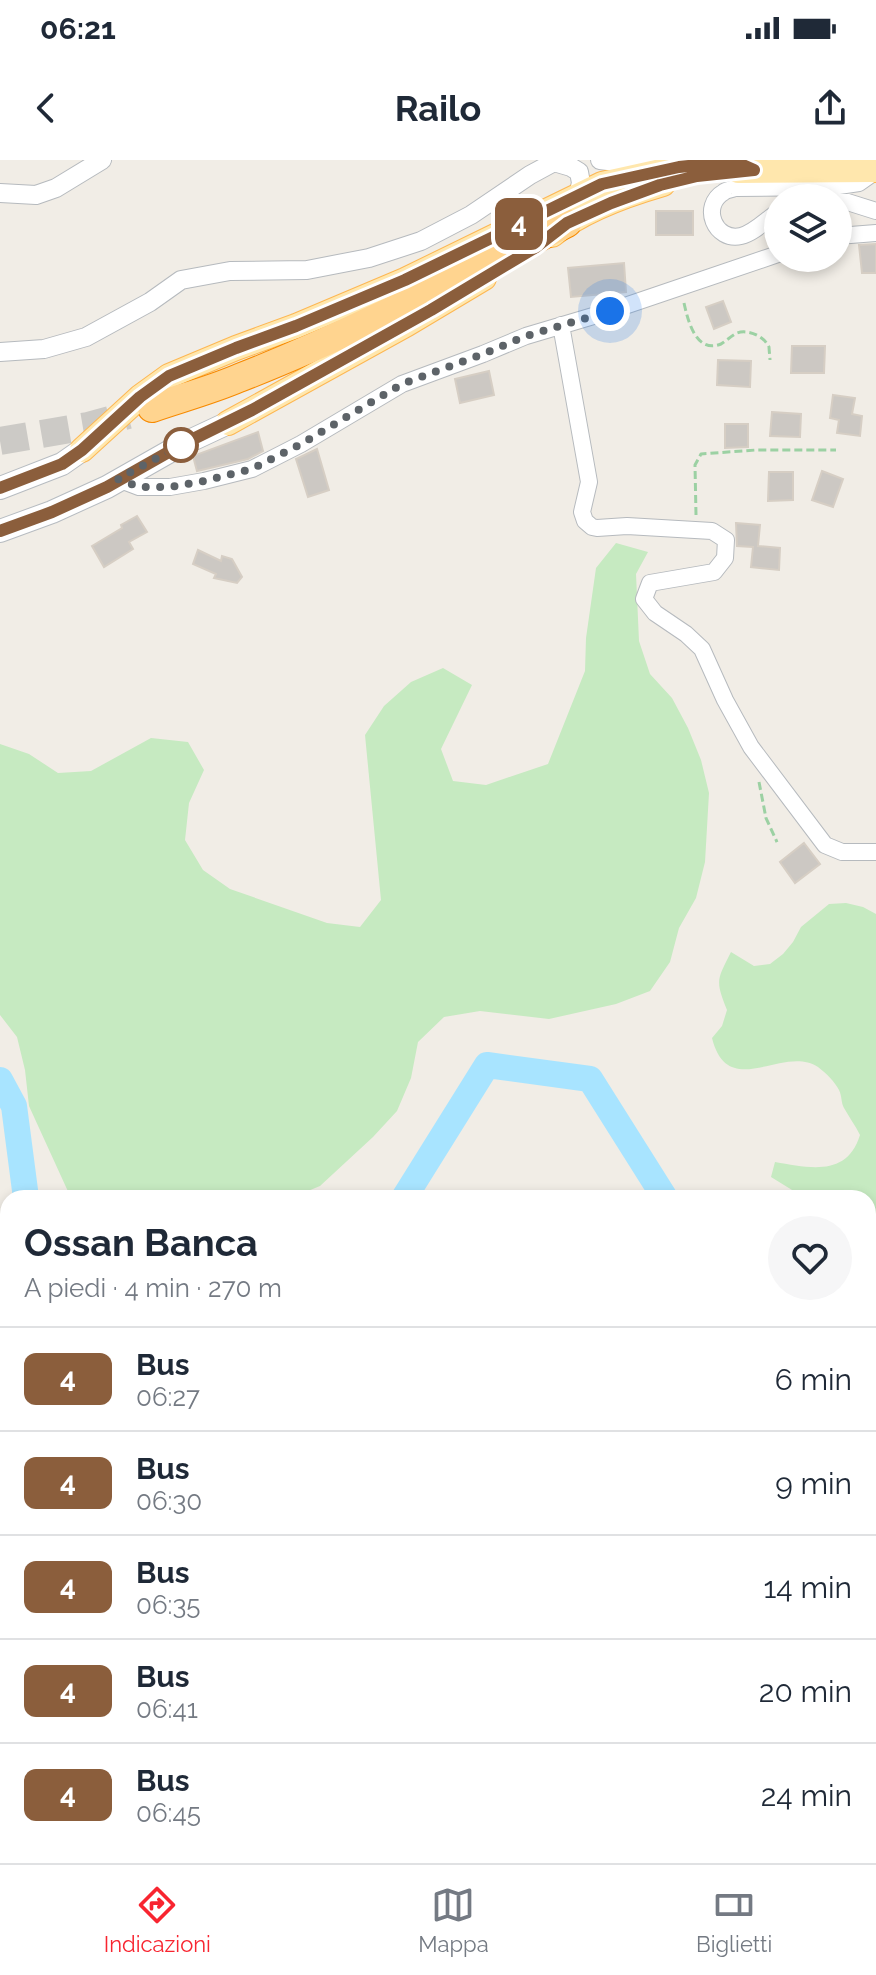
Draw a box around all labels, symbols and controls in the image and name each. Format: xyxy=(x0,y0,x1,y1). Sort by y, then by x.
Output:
text: 06:21 xyxy=(40,11,116,46)
icon: back xyxy=(24,86,68,130)
icon: share xyxy=(808,86,852,130)
text: Railo xyxy=(395,87,481,129)
map controls xyxy=(764,184,852,272)
button: layers xyxy=(764,184,852,272)
line badge: 4 xyxy=(493,198,545,250)
text: 4 xyxy=(511,207,527,240)
your location xyxy=(590,291,630,331)
unlabelled marker xyxy=(164,428,198,462)
button: heart xyxy=(768,1216,852,1300)
text: Ossan Banca xyxy=(24,1220,258,1265)
text: A piedi · 4 min · 270 m xyxy=(24,1273,282,1303)
text: Bus xyxy=(136,1347,190,1382)
text: 4 xyxy=(60,1362,76,1395)
text: 6 min xyxy=(775,1362,852,1397)
text: 06:27 xyxy=(136,1382,200,1412)
text: Bus xyxy=(136,1451,190,1486)
text: 4 xyxy=(60,1466,76,1499)
text: 9 min xyxy=(775,1466,852,1501)
text: 06:30 xyxy=(136,1486,202,1516)
text: Bus xyxy=(136,1555,190,1590)
text: 4 xyxy=(60,1570,76,1603)
text: 14 min xyxy=(764,1570,852,1605)
text: 06:35 xyxy=(136,1590,201,1620)
text: Bus xyxy=(136,1659,190,1694)
text: 4 xyxy=(60,1674,76,1707)
text: 20 min xyxy=(759,1674,852,1709)
text: 06:41 xyxy=(136,1694,198,1724)
text: Bus xyxy=(136,1763,190,1798)
text: 4 xyxy=(60,1778,76,1811)
text: 24 min xyxy=(761,1778,852,1813)
text: 06:45 xyxy=(136,1798,201,1828)
tab: Indicazioni xyxy=(104,1883,211,1957)
tab: Mappa xyxy=(418,1883,489,1957)
tab: Biglietti xyxy=(696,1883,772,1957)

